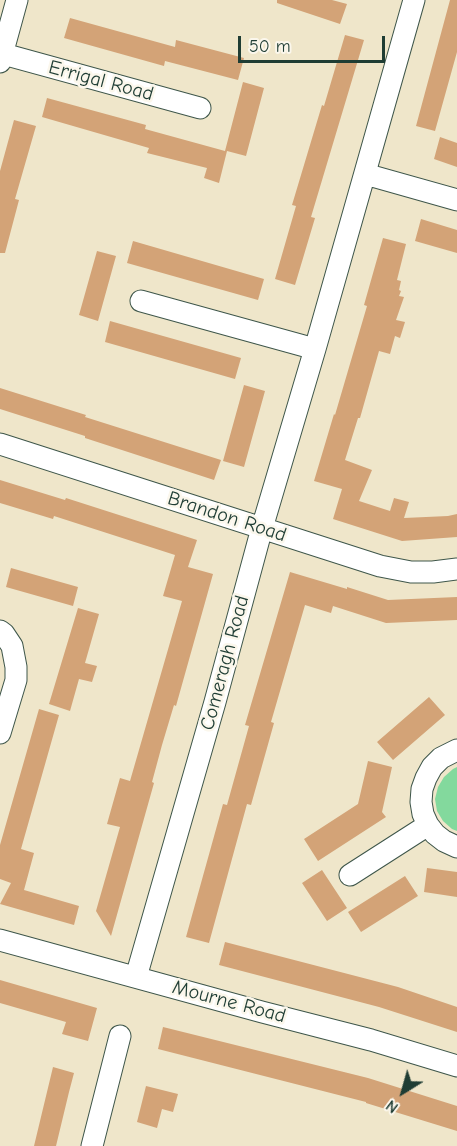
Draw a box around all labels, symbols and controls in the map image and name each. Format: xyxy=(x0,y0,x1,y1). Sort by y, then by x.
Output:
scale bar xyxy=(241,24,388,62)
text: 50 m xyxy=(249,36,291,57)
street label: Errigal Road xyxy=(46,55,156,107)
street label: Brandon Road xyxy=(165,487,289,547)
street label: Comeragh Road xyxy=(195,593,255,733)
street label: Mourne Road xyxy=(170,975,288,1029)
north arrow xyxy=(373,1062,433,1122)
text: N xyxy=(383,1096,402,1117)

